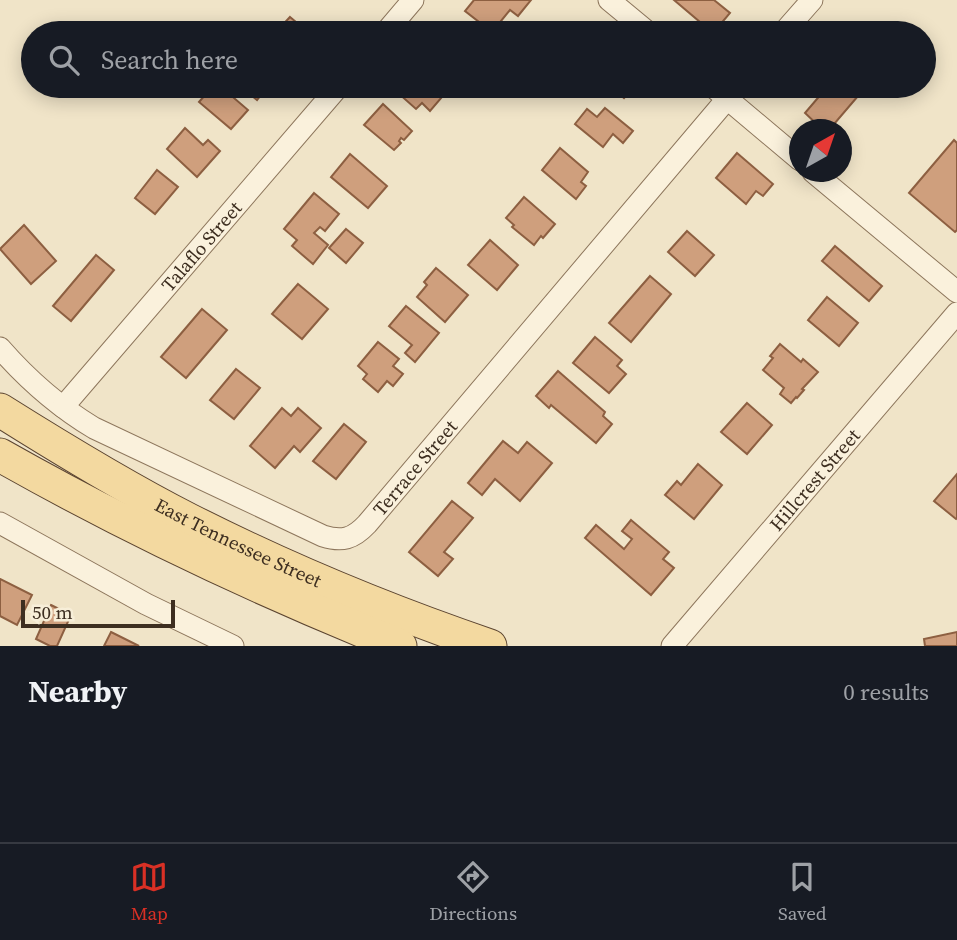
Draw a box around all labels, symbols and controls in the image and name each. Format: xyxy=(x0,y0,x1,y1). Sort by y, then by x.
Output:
search box xyxy=(21,21,936,98)
icon: search xyxy=(45,41,83,79)
text: Search here xyxy=(101,42,238,78)
north arrow xyxy=(789,119,852,182)
street label: Talaflo Street xyxy=(155,195,248,297)
street label: Terrace Street xyxy=(367,414,463,521)
street label: Hillcrest Street xyxy=(763,422,866,536)
street label: East Tennessee Street xyxy=(150,492,326,593)
scale bar xyxy=(21,597,175,629)
text: 50 m xyxy=(32,599,73,625)
text: Nearby xyxy=(28,671,127,712)
text: 0 results xyxy=(843,676,929,708)
tab: Map xyxy=(130,858,168,926)
tab: Directions xyxy=(429,858,517,926)
tab: Saved xyxy=(778,858,827,926)

